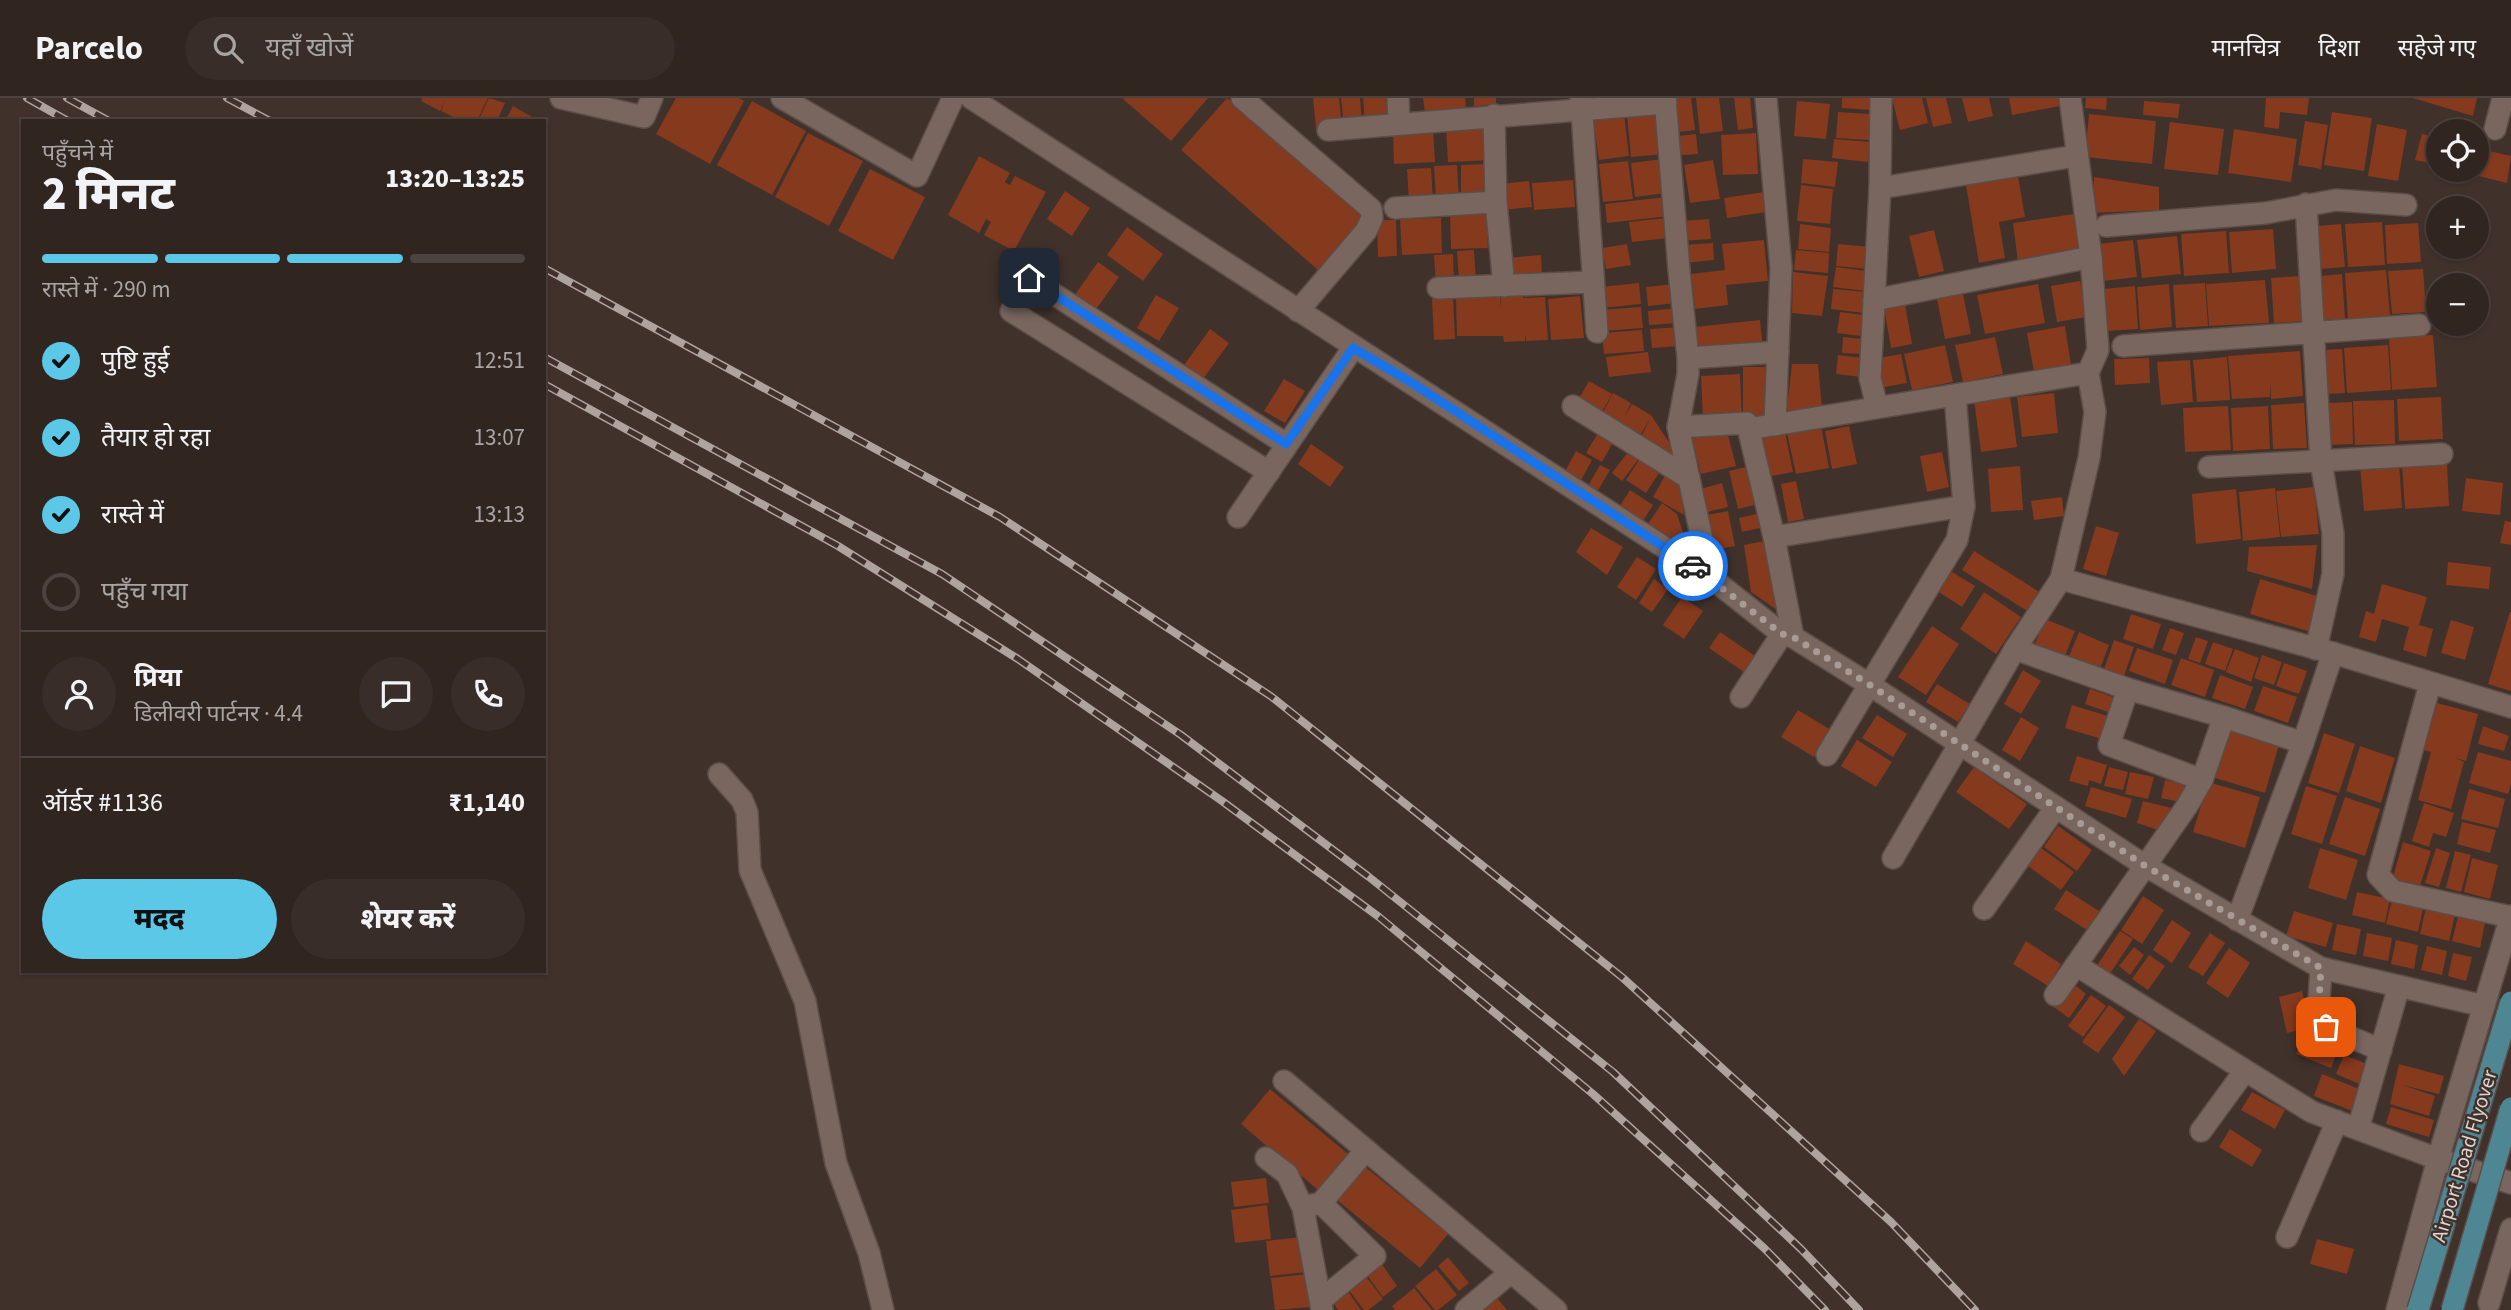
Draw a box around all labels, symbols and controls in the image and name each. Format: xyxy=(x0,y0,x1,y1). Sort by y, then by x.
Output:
search box xyxy=(185,17,675,80)
text: Parcelo xyxy=(35,25,143,72)
icon: search xyxy=(209,29,247,67)
text: यहाँ खोजें xyxy=(265,29,353,66)
text: मानचित्र xyxy=(2212,31,2280,66)
text: दिशा xyxy=(2318,31,2360,66)
text: सहेजे गए xyxy=(2398,31,2476,66)
map controls xyxy=(2426,119,2489,336)
button: locate xyxy=(2426,119,2489,182)
text: पहुँचने में xyxy=(42,136,113,169)
text: 13:20–13:25 xyxy=(385,160,525,197)
text: 2 मिनट xyxy=(42,162,175,227)
button: + xyxy=(2426,196,2489,259)
pin xyxy=(999,248,1059,308)
icon: home xyxy=(1010,259,1048,297)
text: रास्ते में · 290 m xyxy=(42,273,171,306)
button: − xyxy=(2426,273,2489,336)
icon: check xyxy=(42,342,80,380)
text: पुष्टि हुई xyxy=(101,342,169,379)
text: 12:51 xyxy=(474,344,525,377)
icon: check xyxy=(42,419,80,457)
text: तैयार हो रहा xyxy=(101,419,210,456)
text: 13:07 xyxy=(474,421,525,454)
icon: check xyxy=(42,496,80,534)
text: रास्ते में xyxy=(101,496,164,533)
text: 13:13 xyxy=(474,498,525,531)
courier xyxy=(1658,531,1728,601)
icon: car xyxy=(1674,547,1712,585)
text: पहुँच गया xyxy=(101,573,188,610)
button: person xyxy=(42,657,116,731)
button: chat xyxy=(359,657,433,731)
button: phone xyxy=(451,657,525,731)
text: प्रिया xyxy=(134,659,182,696)
text: डिलीवरी पार्टनर · 4.4 xyxy=(134,697,303,730)
text: ऑर्डर #1136 xyxy=(42,784,163,821)
text: ₹1,140 xyxy=(449,784,525,821)
button: मदद xyxy=(42,879,277,959)
button: शेयर करें xyxy=(291,879,525,959)
pin xyxy=(2296,997,2356,1057)
icon: bag xyxy=(2307,1008,2345,1046)
street label: Airport Road Flyover xyxy=(2423,1065,2505,1246)

